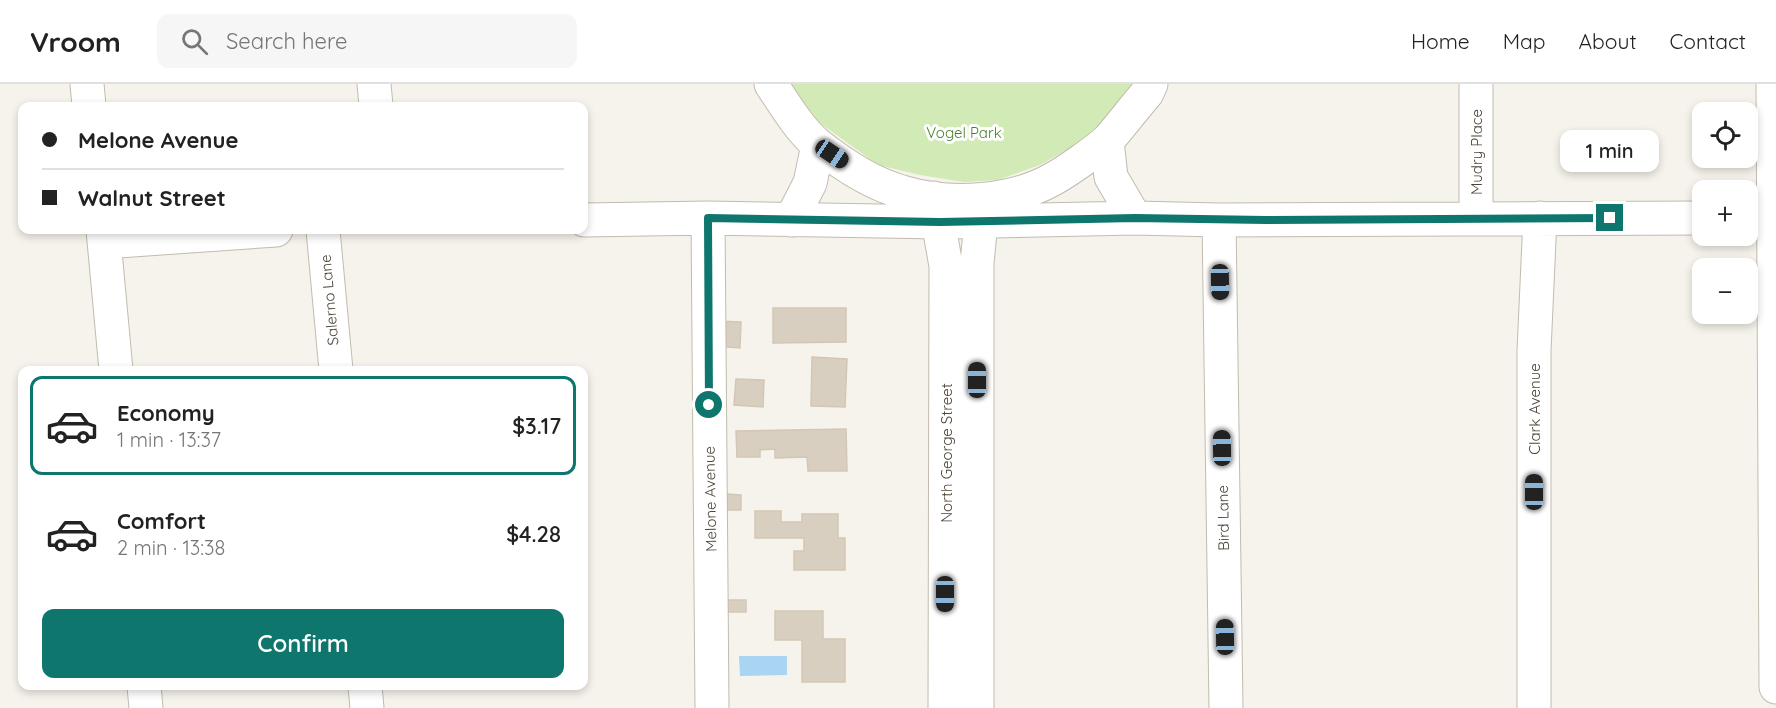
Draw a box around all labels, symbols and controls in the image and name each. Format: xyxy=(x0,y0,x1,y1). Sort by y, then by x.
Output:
search box xyxy=(157,14,577,68)
text: Vroom xyxy=(30,24,121,59)
icon: search xyxy=(178,25,211,58)
text: Search here xyxy=(226,27,347,55)
text: Home xyxy=(1411,28,1470,54)
text: Map xyxy=(1503,28,1546,54)
text: About xyxy=(1579,28,1637,54)
text: Contact xyxy=(1670,28,1746,54)
map controls xyxy=(1692,102,1758,324)
button: locate xyxy=(1692,102,1758,168)
street label: Mudry Place xyxy=(1467,109,1486,195)
park label: Vogel Park xyxy=(926,123,1002,142)
text: Melone Avenue xyxy=(78,126,238,154)
callout: 1 min xyxy=(1560,131,1660,173)
car xyxy=(812,136,852,172)
text: 1 min xyxy=(1586,138,1633,163)
button: + xyxy=(1692,180,1758,246)
text: Walnut Street xyxy=(78,184,226,212)
route end xyxy=(1596,204,1623,231)
street label: Salerno Lane xyxy=(316,254,342,346)
button: − xyxy=(1692,258,1758,324)
car xyxy=(1211,264,1229,300)
car xyxy=(968,362,986,398)
street label: Clark Avenue xyxy=(1525,363,1544,455)
street label: North George Street xyxy=(937,383,956,523)
route start xyxy=(695,391,722,418)
icon: car xyxy=(45,399,99,453)
text: Economy xyxy=(117,399,215,427)
text: $3.17 xyxy=(512,412,561,440)
text: 1 min · 13:37 xyxy=(117,427,221,452)
car xyxy=(1213,430,1231,466)
street label: Melone Avenue xyxy=(700,446,720,552)
car xyxy=(1525,474,1543,510)
street label: Bird Lane xyxy=(1213,485,1233,551)
icon: car xyxy=(45,507,99,561)
text: Comfort xyxy=(117,507,206,535)
text: $4.28 xyxy=(506,520,561,548)
text: 2 min · 13:38 xyxy=(117,535,225,560)
car xyxy=(936,576,954,612)
button: Confirm xyxy=(42,609,564,678)
car xyxy=(1216,619,1234,655)

